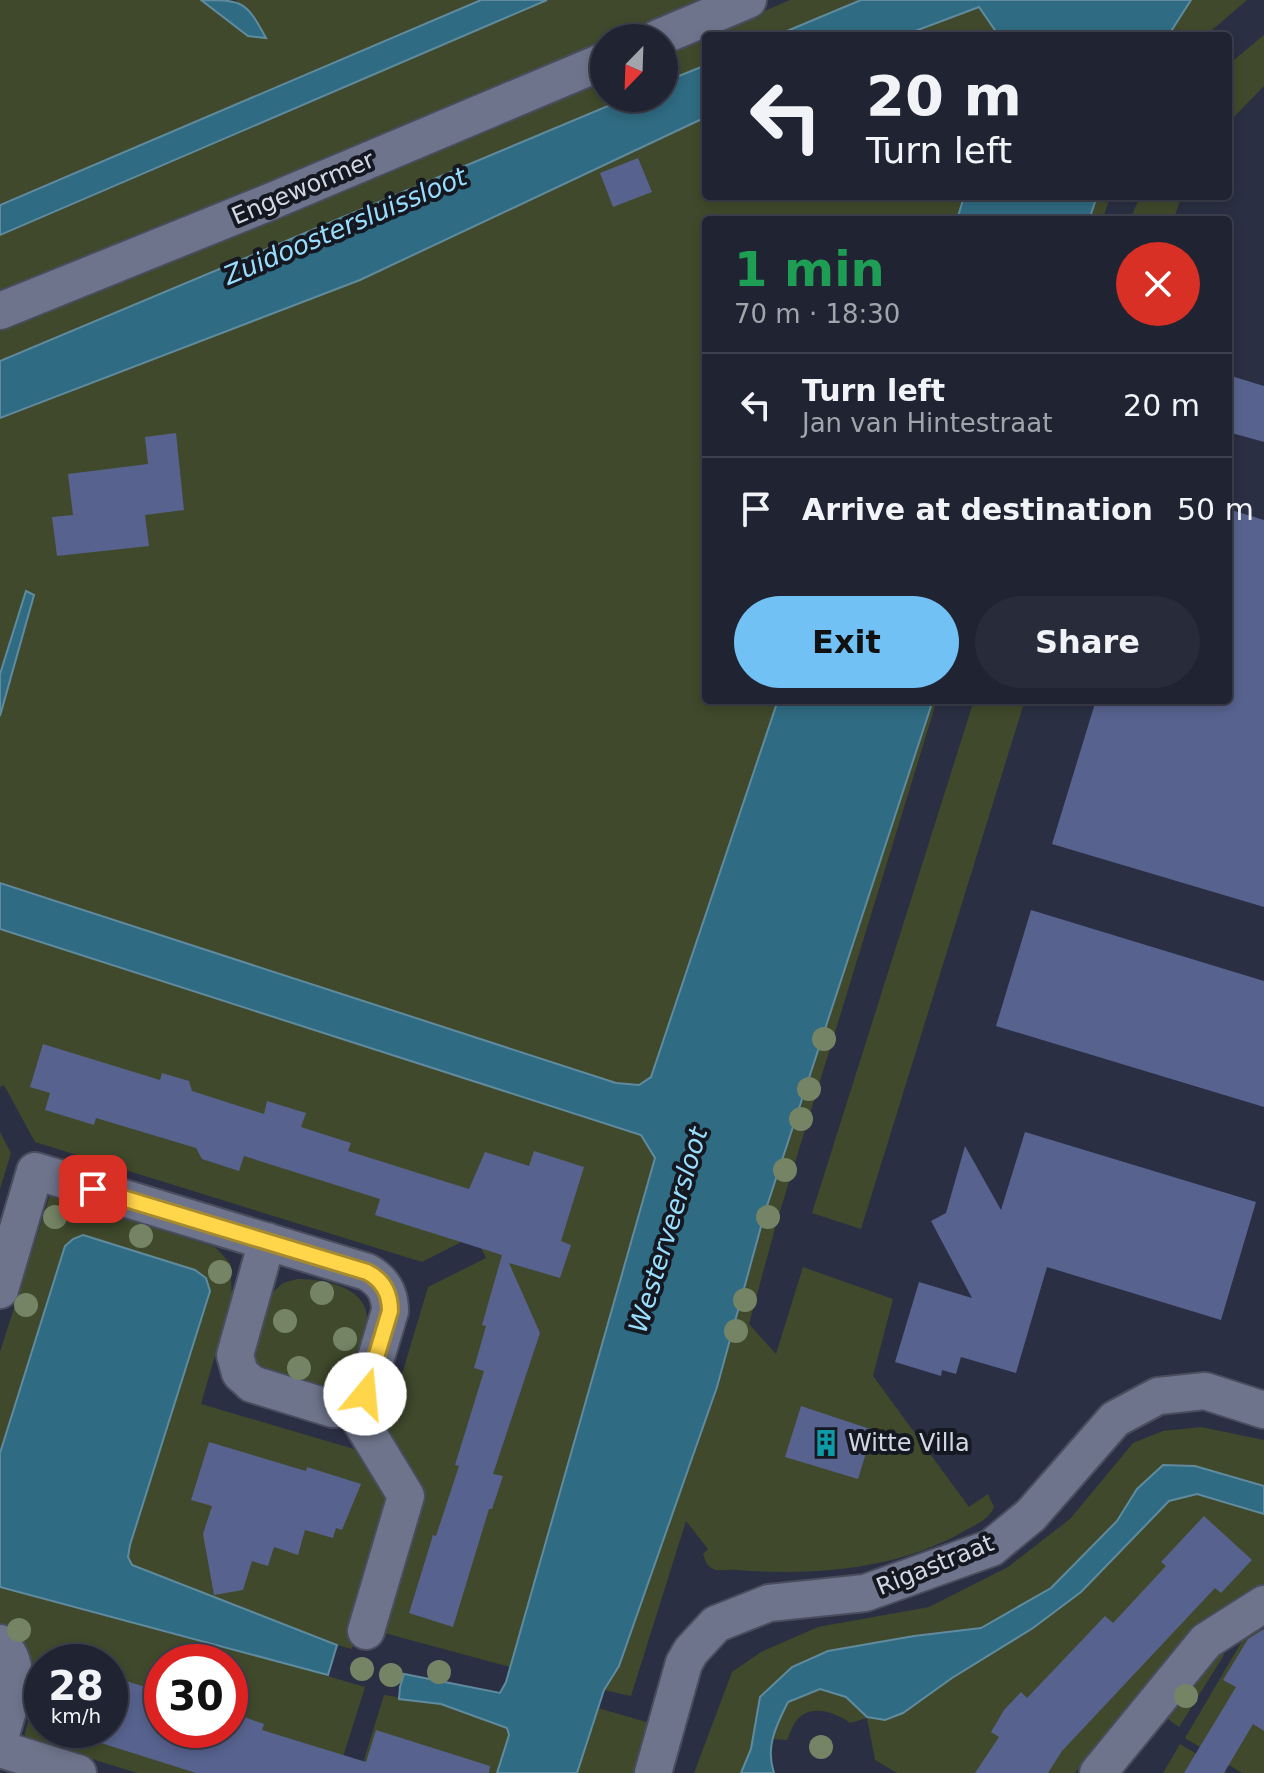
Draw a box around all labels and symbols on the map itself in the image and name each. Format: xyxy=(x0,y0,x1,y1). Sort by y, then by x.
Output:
north arrow xyxy=(590,24,678,112)
street label: Engewormer xyxy=(227,145,379,231)
water label: Zuidoostersluissloot xyxy=(218,161,472,291)
water label: Westerveersloot xyxy=(623,1123,714,1336)
pin xyxy=(59,1155,127,1223)
position arrow xyxy=(323,1352,407,1436)
building icon: Witte Villa xyxy=(811,1428,841,1458)
place label: Witte Villa xyxy=(848,1429,970,1457)
street label: Rigastraat xyxy=(872,1529,998,1601)
speed limit sign: 30 xyxy=(144,1644,248,1748)

